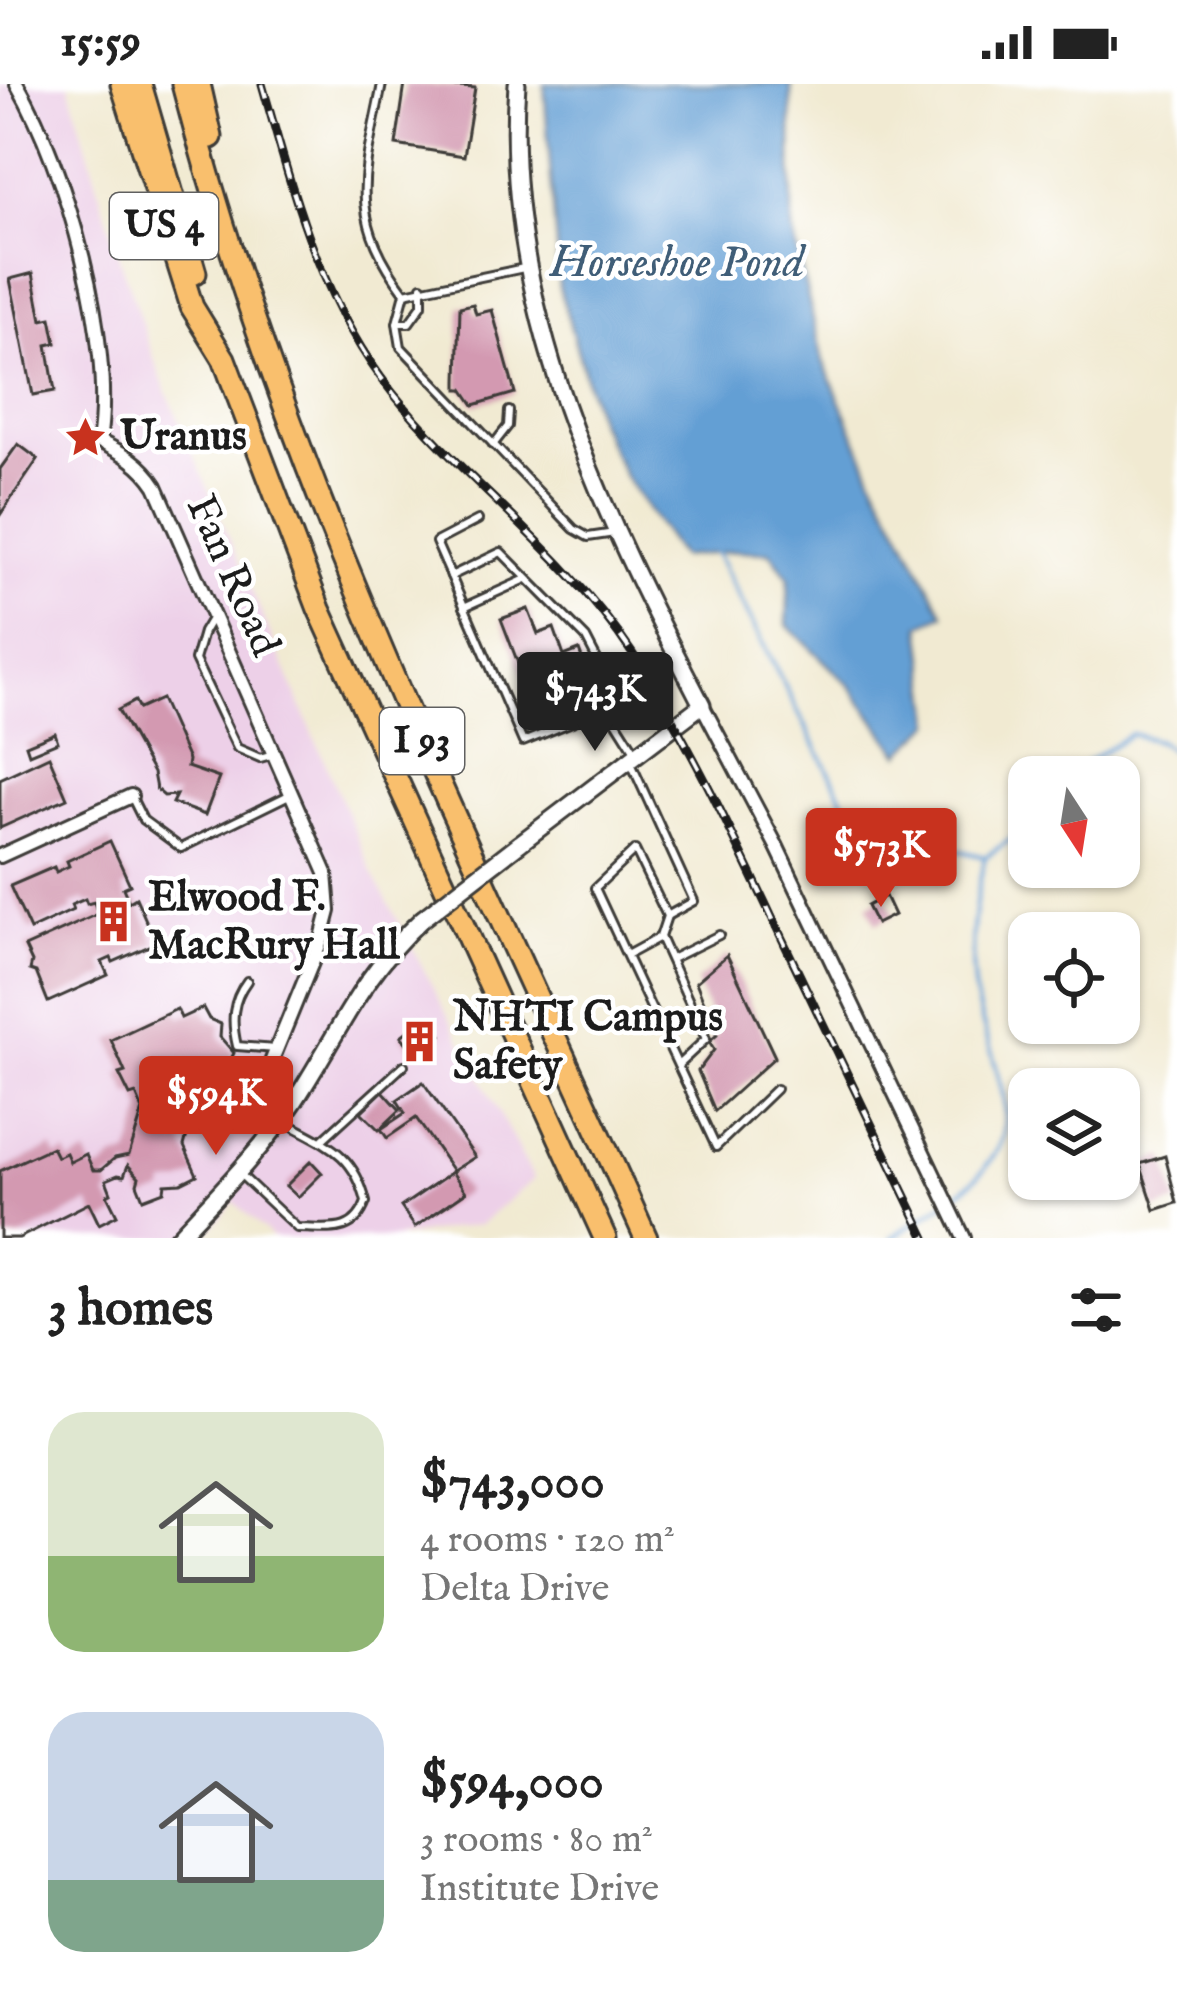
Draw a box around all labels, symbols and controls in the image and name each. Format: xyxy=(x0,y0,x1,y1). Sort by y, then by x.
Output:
text: 15:59 xyxy=(60,14,141,71)
road number: US 4 xyxy=(110,193,218,259)
water label: Horseshoe Pond xyxy=(548,235,807,292)
place label: Uranus xyxy=(120,411,247,464)
place icon: Uranus xyxy=(63,414,109,460)
street label: Fan Road xyxy=(173,487,291,665)
pin: $743K xyxy=(511,652,679,754)
text: $743K xyxy=(544,666,646,715)
road number: I 93 xyxy=(380,708,464,774)
north arrow xyxy=(1008,756,1140,888)
map controls xyxy=(1008,756,1140,1200)
pin: $573K xyxy=(797,808,965,910)
text: $573K xyxy=(833,822,929,871)
place label: Elwood F. MacRury Hall xyxy=(148,872,401,973)
building icon: Elwood F. MacRury Hall xyxy=(91,899,137,945)
button: locate xyxy=(1008,912,1140,1044)
place label: NHTI Campus Safety xyxy=(452,992,723,1093)
building icon: NHTI Campus Safety xyxy=(396,1019,442,1065)
pin: $594K xyxy=(132,1056,300,1158)
button: layers xyxy=(1008,1068,1140,1200)
text: $594K xyxy=(166,1070,266,1119)
icon: filters xyxy=(1063,1277,1129,1343)
text: 3 homes xyxy=(48,1278,213,1343)
text: $743,000 xyxy=(420,1451,605,1516)
icon: home xyxy=(144,1460,288,1604)
text: 4 rooms · 120 m² xyxy=(420,1516,675,1565)
text: Delta Drive xyxy=(420,1565,609,1614)
text: $594,000 xyxy=(420,1751,604,1816)
icon: home xyxy=(144,1760,288,1904)
text: 3 rooms · 80 m² xyxy=(420,1816,653,1865)
text: Institute Drive xyxy=(420,1865,659,1914)

